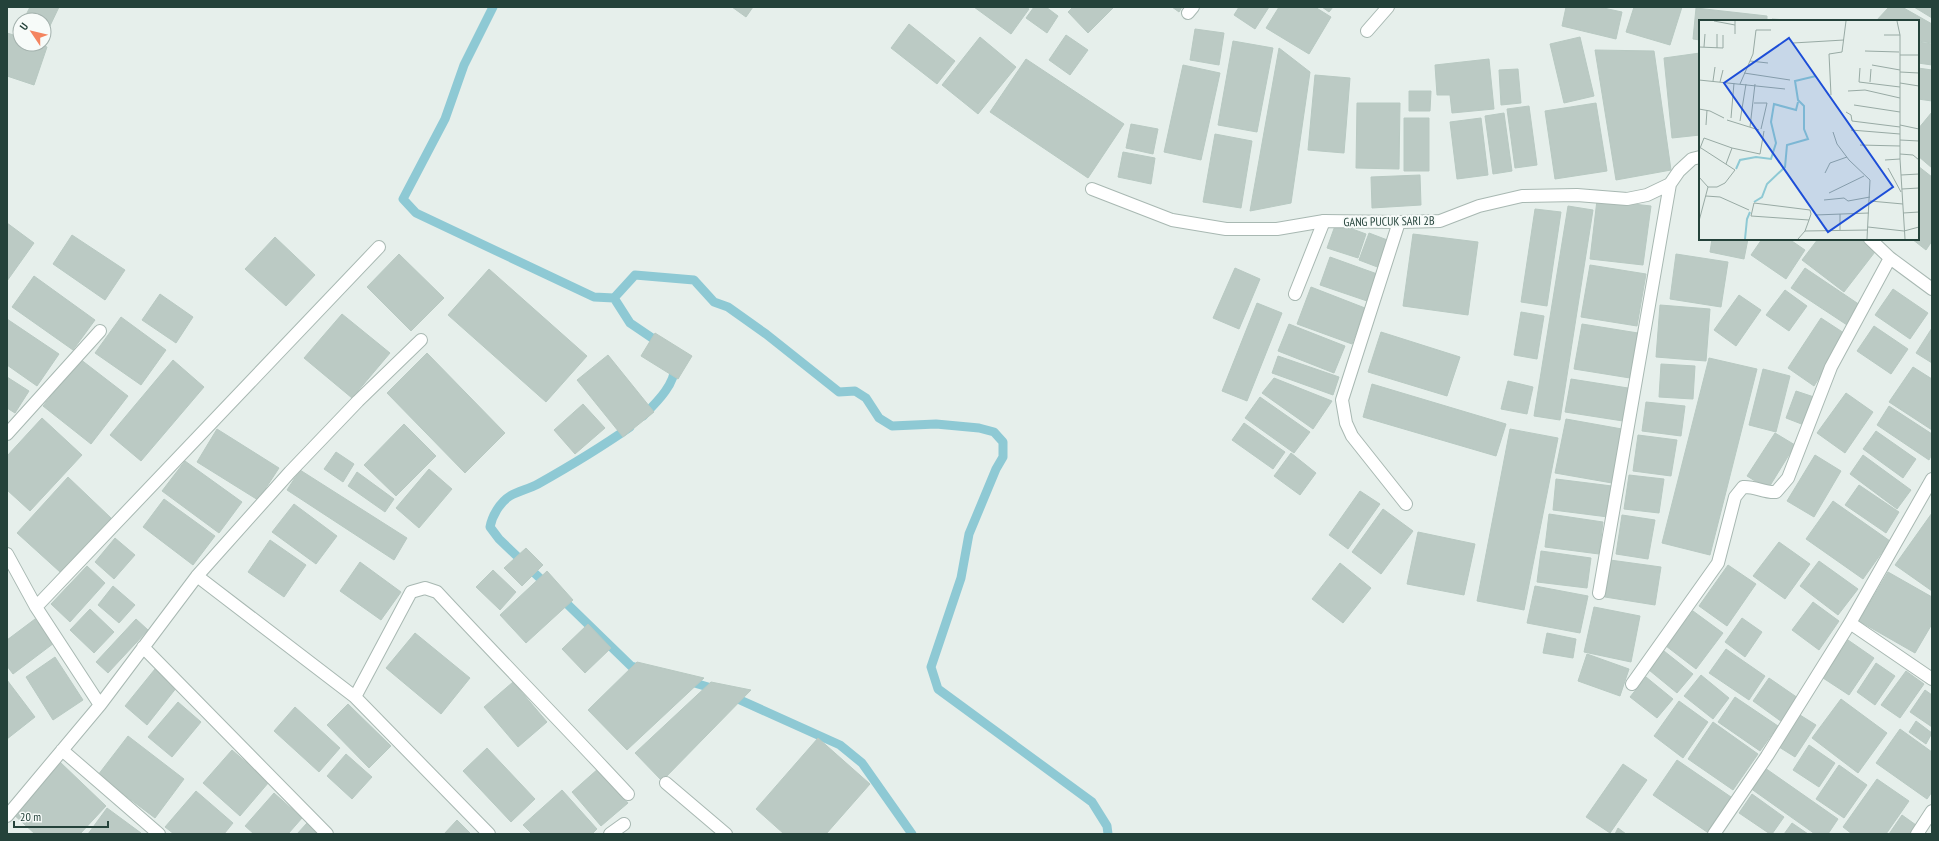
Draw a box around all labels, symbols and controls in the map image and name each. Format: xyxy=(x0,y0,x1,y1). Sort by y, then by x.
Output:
north arrow xyxy=(12,12,52,52)
text: U xyxy=(16,20,31,33)
inset map xyxy=(1699,20,1919,240)
street label: GANG PUCUK SARI 2B xyxy=(1343,213,1435,229)
scale bar xyxy=(14,803,108,829)
text: 20 m xyxy=(20,809,41,824)

